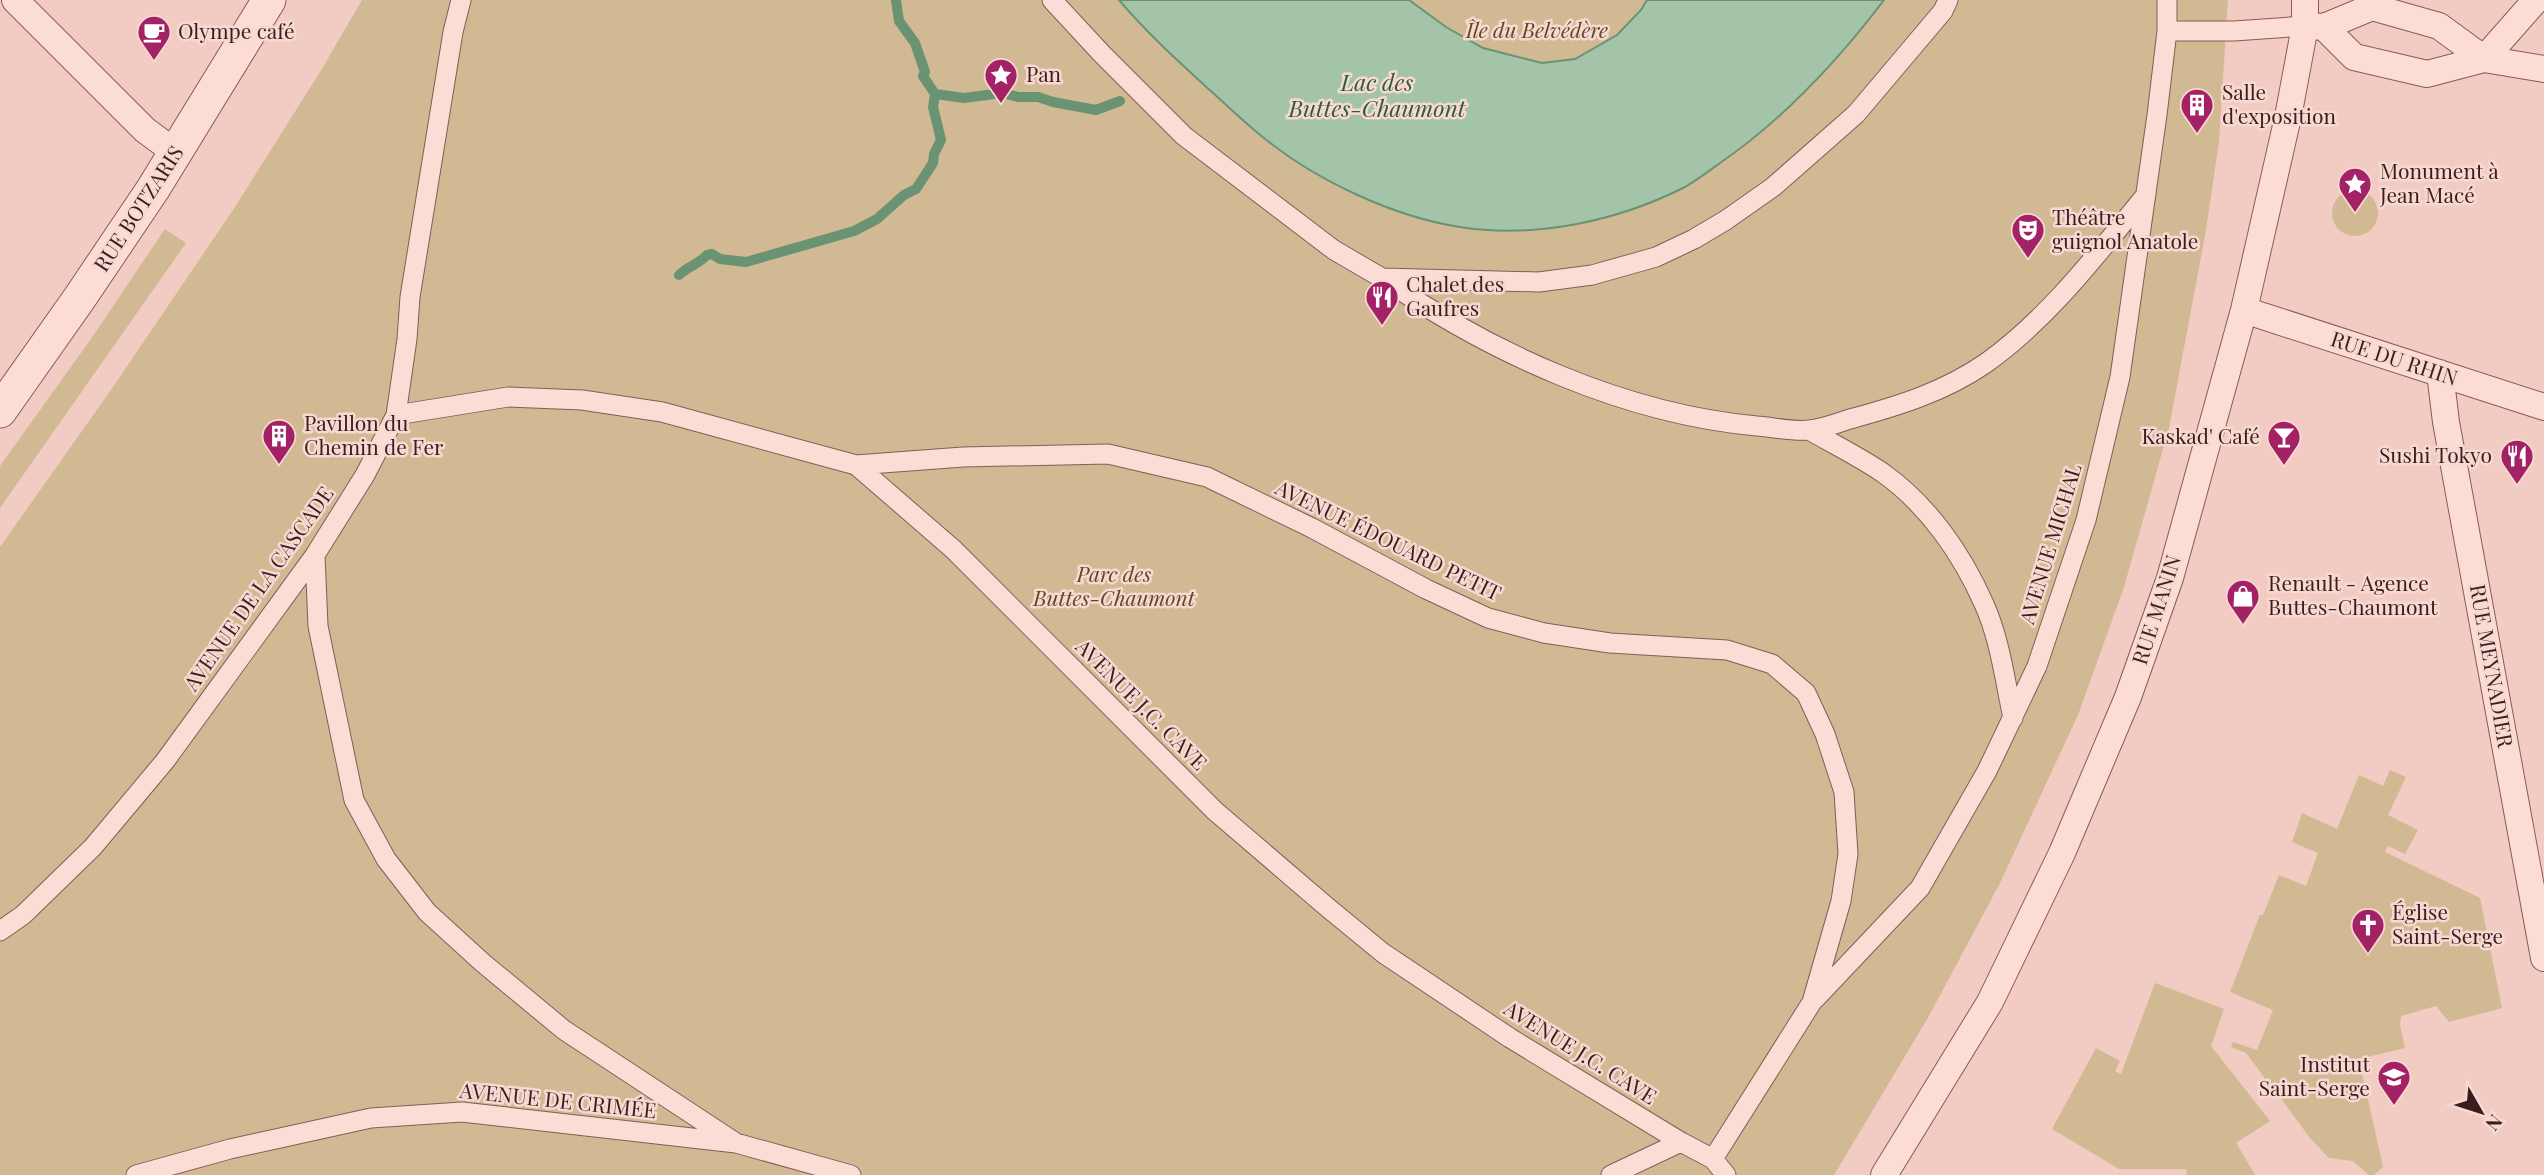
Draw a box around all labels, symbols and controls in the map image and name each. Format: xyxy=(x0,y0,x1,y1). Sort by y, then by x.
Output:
cafe icon: Olympe café xyxy=(135,13,173,62)
park label: Île du Belvédère xyxy=(1465,15,1608,43)
place label: Olympe café xyxy=(178,16,295,44)
place icon: Pan xyxy=(982,56,1020,105)
place label: Pan xyxy=(1026,59,1062,87)
water label: Lac des Buttes-Chaumont xyxy=(1288,66,1467,123)
place label: Salle d'exposition xyxy=(2222,77,2336,129)
building icon: Salle d'exposition xyxy=(2178,86,2216,135)
street label: RUE BOTZARIS xyxy=(86,140,189,276)
place label: Monument à Jean Macé xyxy=(2379,156,2499,208)
place icon: Monument à Jean Macé xyxy=(2336,165,2374,214)
place label: Théâtre guignol Anatole xyxy=(2052,202,2198,254)
theatre icon: Théâtre guignol Anatole xyxy=(2009,211,2047,260)
place label: Chalet des Gaufres xyxy=(1406,269,1504,321)
restaurant icon: Chalet des Gaufres xyxy=(1363,278,1401,327)
street label: RUE DU RHIN xyxy=(2328,323,2462,391)
place label: Pavillon du Chemin de Fer xyxy=(304,408,444,460)
building icon: Pavillon du Chemin de Fer xyxy=(260,417,298,466)
bar icon: Kaskad' Café xyxy=(2265,418,2303,467)
place label: Kaskad' Café xyxy=(2141,421,2260,449)
restaurant icon: Sushi Tokyo xyxy=(2498,437,2536,486)
place label: Sushi Tokyo xyxy=(2379,440,2492,468)
street label: AVENUE MICHAL xyxy=(2011,460,2087,628)
street label: AVENUE ÉDOUARD PETIT xyxy=(1271,472,1506,606)
street label: AVENUE DE LA CASCADE xyxy=(176,480,339,696)
street label: RUE MANIN xyxy=(2124,551,2186,668)
park label: Parc des Buttes-Chaumont xyxy=(1032,559,1196,611)
place label: Renault - Agence Buttes-Chaumont xyxy=(2268,568,2438,620)
shop icon: Renault - Agence Buttes-Chaumont xyxy=(2224,577,2262,626)
street label: RUE MEYNADIER xyxy=(2465,582,2521,750)
street label: AVENUE J.C. CAVE xyxy=(1070,631,1214,775)
place label: Église Saint-Serge xyxy=(2392,897,2503,949)
church icon: Église Saint-Serge xyxy=(2349,906,2387,955)
street label: AVENUE J.C. CAVE xyxy=(1499,993,1663,1109)
place label: Institut Saint-Serge xyxy=(2259,1049,2371,1101)
school or university icon: Institut Saint-Serge xyxy=(2375,1058,2413,1107)
street label: AVENUE DE CRIMÉE xyxy=(458,1075,658,1123)
north arrow xyxy=(2446,1077,2516,1147)
text: N xyxy=(2480,1110,2509,1137)

